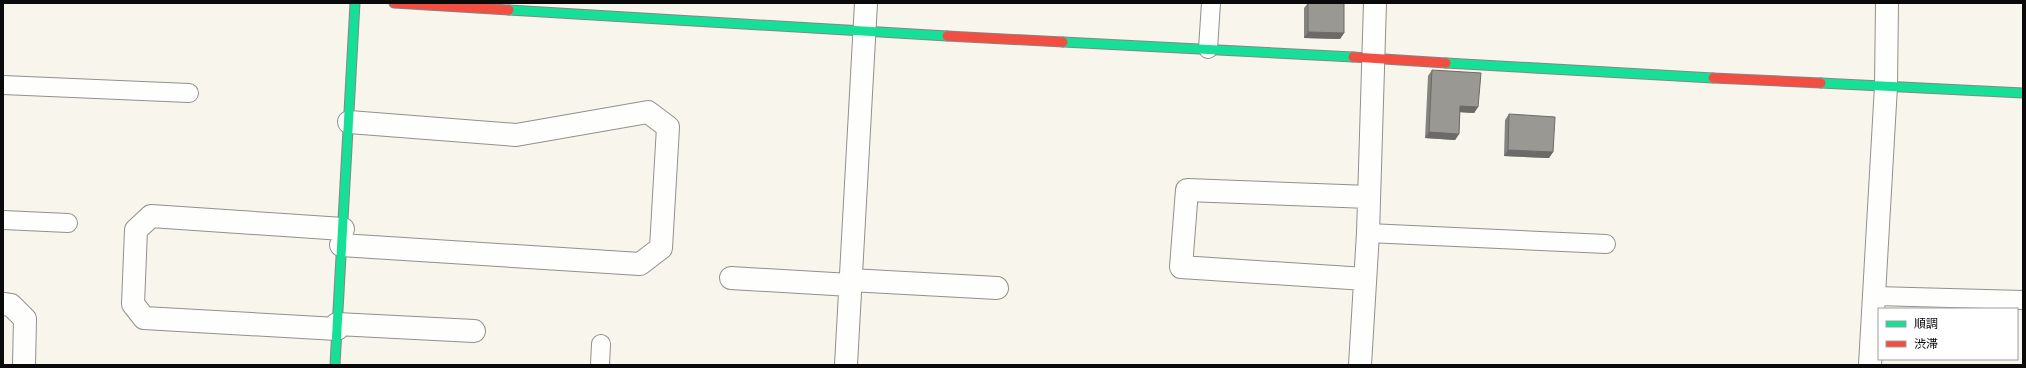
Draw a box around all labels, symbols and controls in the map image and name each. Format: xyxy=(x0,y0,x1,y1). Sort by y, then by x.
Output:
legend xyxy=(1878,308,2018,360)
text: 順調 xyxy=(1914,316,1938,331)
text: 渋滞 xyxy=(1914,336,1938,351)

